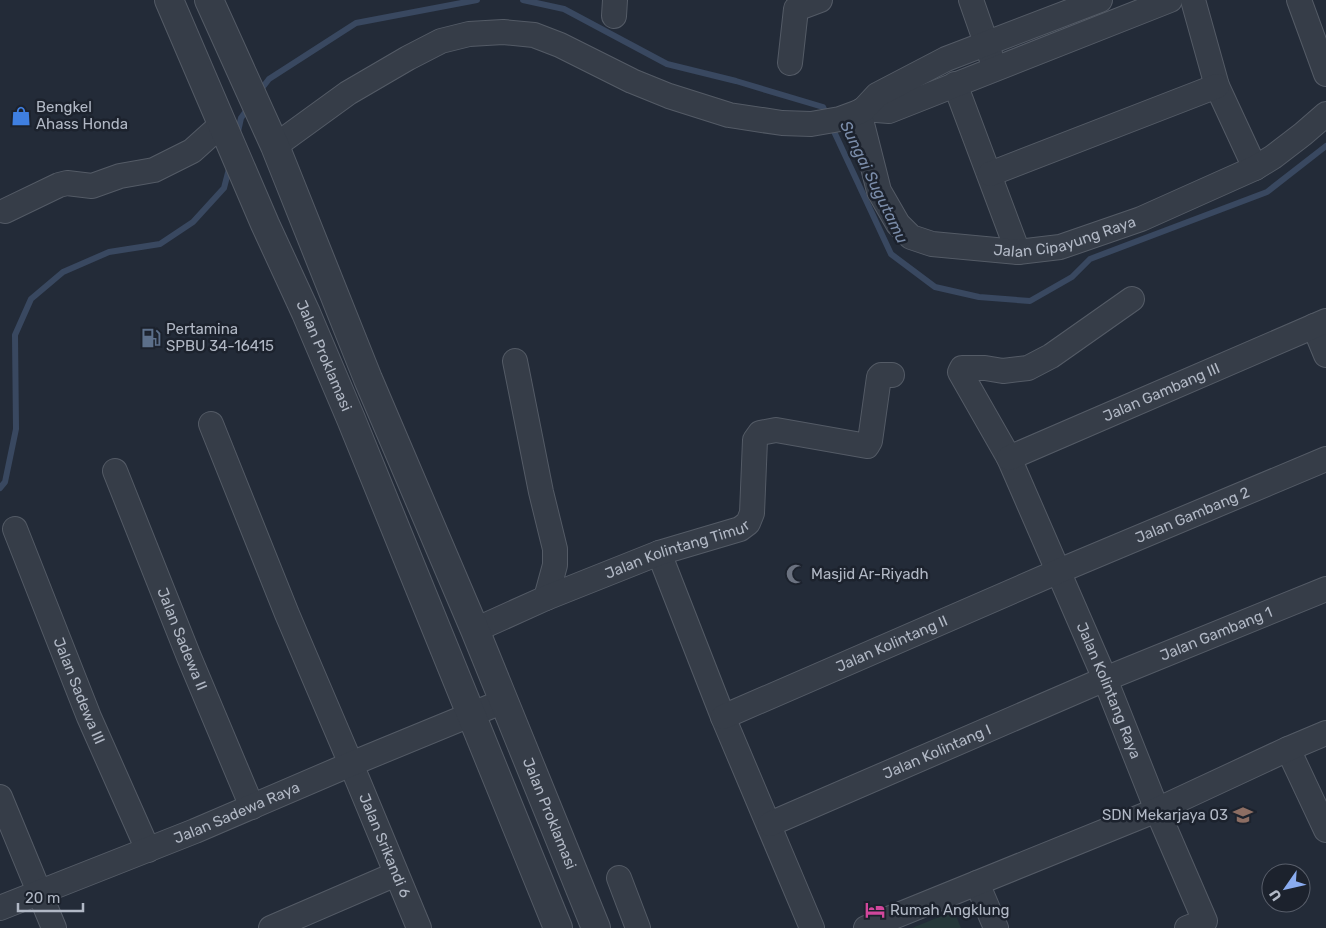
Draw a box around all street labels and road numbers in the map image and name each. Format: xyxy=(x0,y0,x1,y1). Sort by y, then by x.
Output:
street label: Jalan Cipayung Raya xyxy=(993,213,1138,261)
street label: Jalan Proklamasi xyxy=(292,297,356,414)
street label: Jalan Gambang III xyxy=(1100,359,1223,425)
street label: Jalan Gambang 2 xyxy=(1133,483,1252,547)
street label: Jalan Kolintang Timur xyxy=(602,516,754,583)
street label: Jalan Sadewa II xyxy=(153,585,211,693)
street label: Jalan Gambang 1 xyxy=(1157,603,1275,665)
street label: Jalan Kolintang II xyxy=(833,611,950,676)
street label: Jalan Kolintang Raya xyxy=(1073,620,1145,762)
street label: Jalan Sadewa III xyxy=(50,635,109,747)
street label: Jalan Kolintang I xyxy=(880,720,994,783)
street label: Jalan Proklamasi xyxy=(519,755,580,872)
street label: Jalan Sadewa Raya xyxy=(171,778,302,848)
street label: Jalan Srikandi 6 xyxy=(355,791,414,900)

